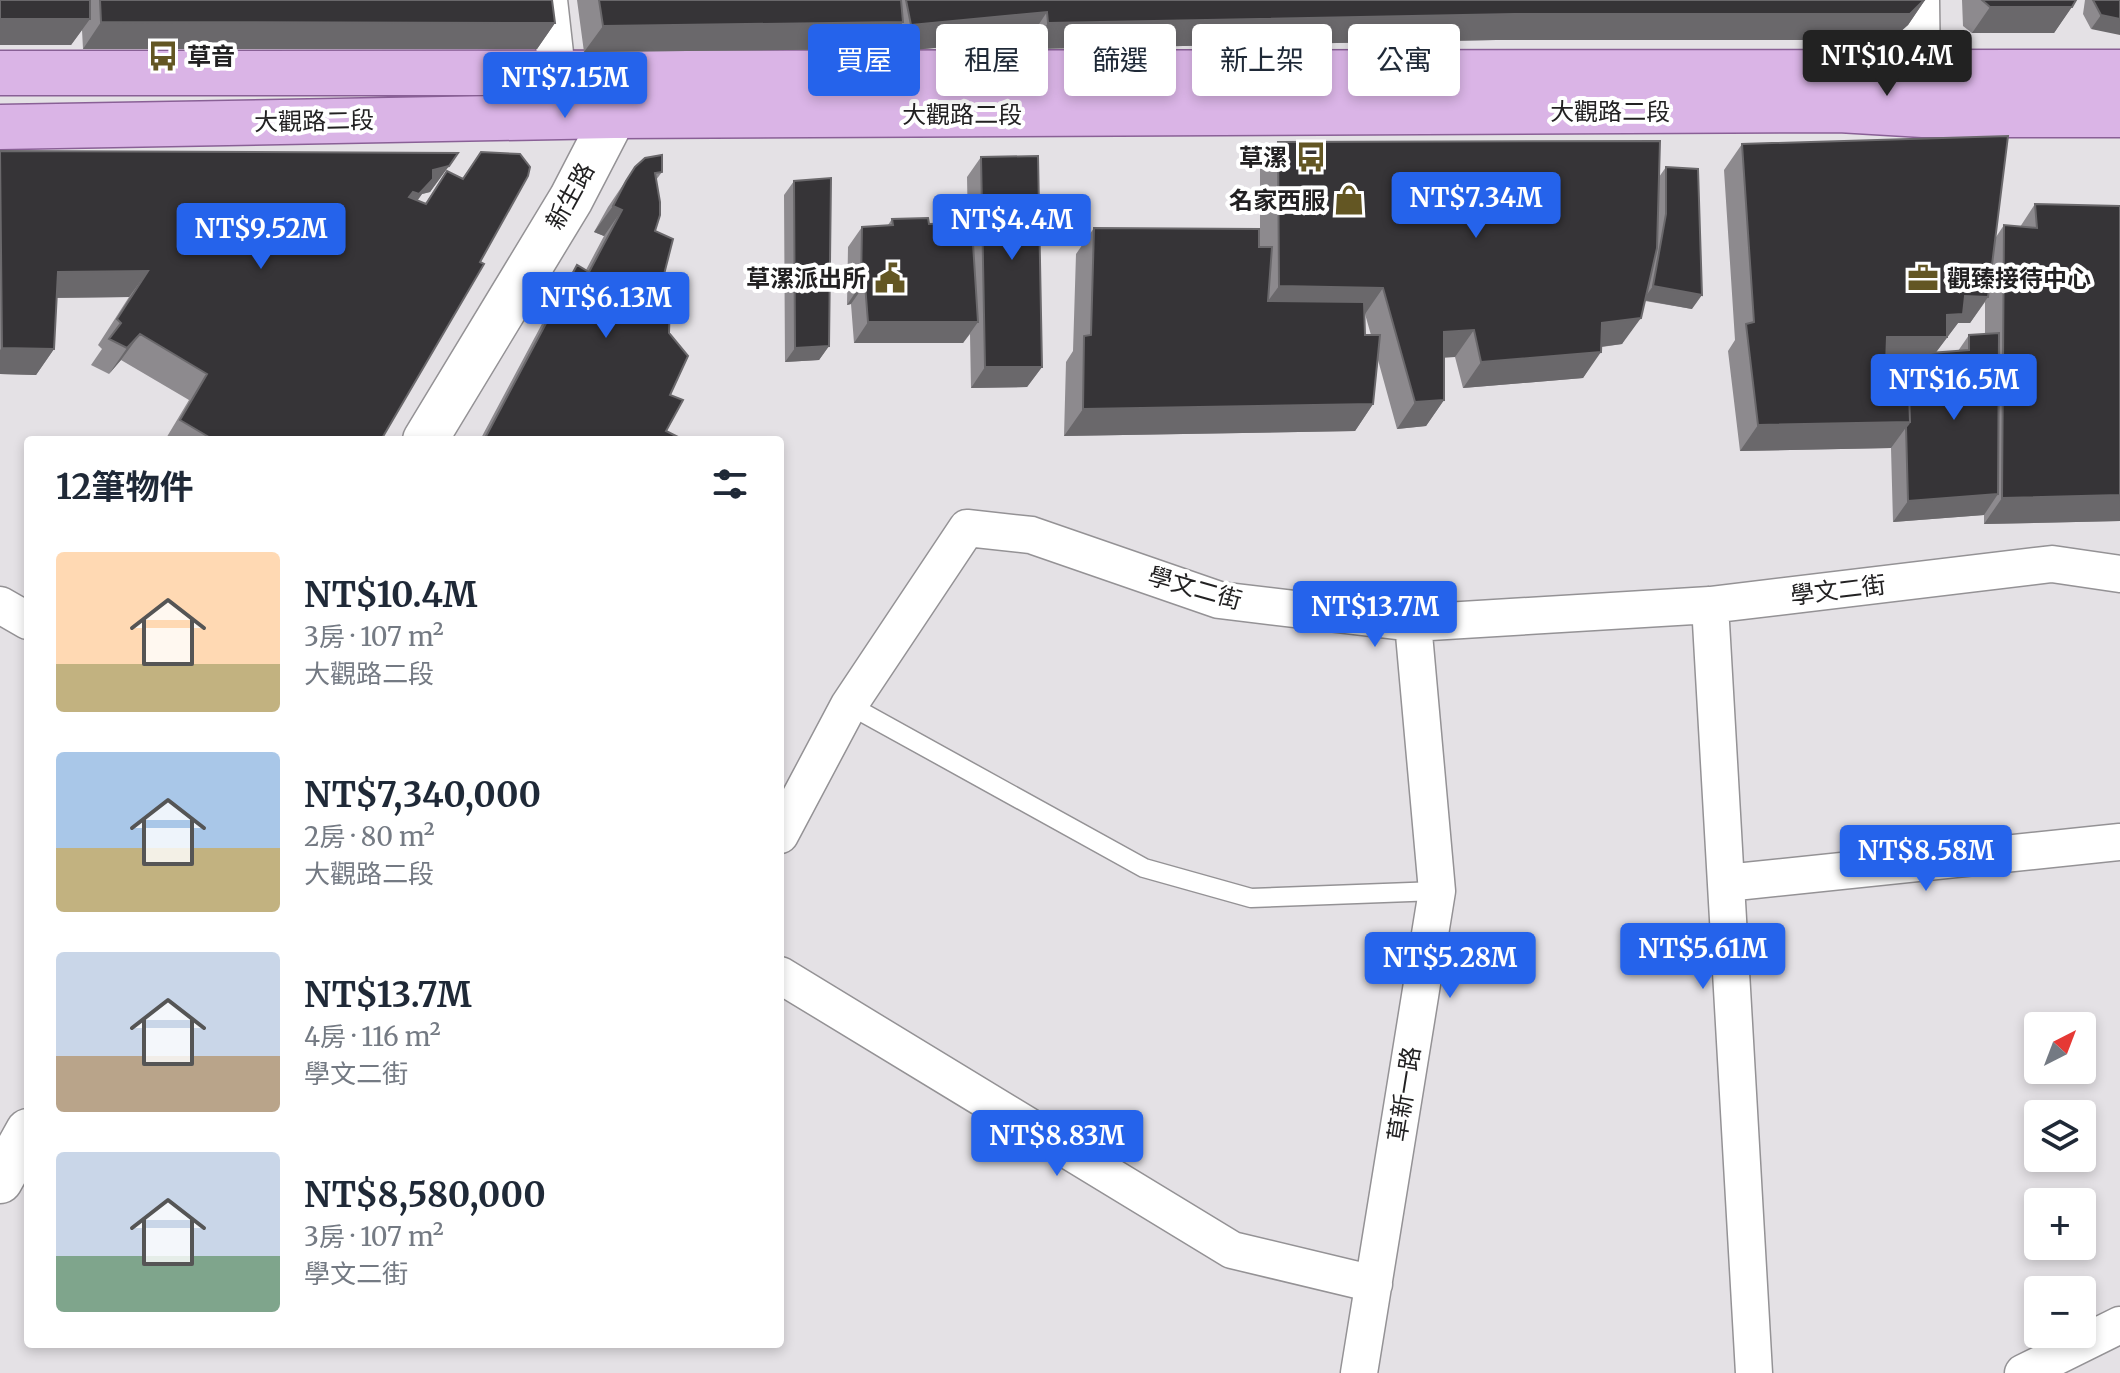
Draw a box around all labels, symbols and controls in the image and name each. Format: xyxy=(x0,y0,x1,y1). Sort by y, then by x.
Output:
chip: 買屋 xyxy=(808,24,920,96)
chip: 租屋 xyxy=(936,24,1048,96)
chip: 篩選 xyxy=(1064,24,1176,96)
chip: 新上架 xyxy=(1192,24,1332,96)
chip: 公寓 xyxy=(1348,24,1460,96)
pin: NT$10.4M xyxy=(1804,30,1970,98)
bus stop icon: 草音 xyxy=(146,39,180,73)
text: NT$10.4M xyxy=(1821,39,1953,72)
place label: 草音 xyxy=(187,41,235,72)
pin: NT$7.15M xyxy=(482,52,648,120)
text: NT$7.15M xyxy=(501,61,629,94)
street label: 大觀路二段 xyxy=(1550,96,1670,127)
street label: 大觀路二段 xyxy=(902,99,1022,130)
street label: 大觀路二段 xyxy=(254,104,374,138)
bus stop icon: 草漯 xyxy=(1294,140,1328,174)
place label: 草漯 xyxy=(1239,142,1287,173)
street label: 新生路 xyxy=(539,157,601,235)
pin: NT$7.34M xyxy=(1393,172,1559,240)
text: NT$7.34M xyxy=(1410,181,1542,214)
shop icon: 名家西服 xyxy=(1332,183,1366,217)
place label: 名家西服 xyxy=(1229,185,1326,216)
pin: NT$4.4M xyxy=(938,194,1086,262)
pin: NT$9.52M xyxy=(178,203,344,271)
text: NT$4.4M xyxy=(951,203,1073,236)
text: NT$9.52M xyxy=(195,212,327,245)
public building icon: 草漯派出所 xyxy=(873,261,907,295)
office icon: 觀臻接待中心 xyxy=(1906,261,1940,295)
place label: 草漯派出所 xyxy=(746,263,866,294)
place label: 觀臻接待中心 xyxy=(1947,263,2091,294)
pin: NT$6.13M xyxy=(523,272,689,340)
text: NT$6.13M xyxy=(540,281,672,314)
pin: NT$16.5M xyxy=(1871,354,2037,422)
text: NT$16.5M xyxy=(1889,363,2019,396)
icon: filters xyxy=(708,462,752,506)
text: 12筆物件 xyxy=(56,466,193,508)
street label: 學文二街 xyxy=(1145,560,1245,616)
street label: 學文二街 xyxy=(1788,569,1888,611)
text: NT$10.4M xyxy=(304,574,477,616)
pin: NT$13.7M xyxy=(1292,581,1458,649)
icon: home xyxy=(120,584,216,680)
text: NT$13.7M xyxy=(1311,590,1439,623)
text: 3房 · 107 m² xyxy=(304,620,444,653)
text: 大觀路二段 xyxy=(304,657,434,690)
text: NT$7,340,000 xyxy=(304,774,541,816)
icon: home xyxy=(120,784,216,880)
text: 2房 · 80 m² xyxy=(304,820,435,853)
pin: NT$8.58M xyxy=(1843,825,2009,893)
text: NT$8.58M xyxy=(1858,834,1994,867)
text: 大觀路二段 xyxy=(304,857,434,890)
pin: NT$5.61M xyxy=(1620,923,1786,991)
pin: NT$5.28M xyxy=(1367,932,1533,1000)
text: NT$5.61M xyxy=(1638,932,1768,965)
text: NT$5.28M xyxy=(1383,941,1517,974)
text: NT$13.7M xyxy=(304,974,472,1016)
icon: home xyxy=(120,984,216,1080)
north arrow xyxy=(2024,1012,2096,1084)
map controls xyxy=(2024,1012,2096,1348)
text: 4房 · 116 m² xyxy=(304,1020,441,1053)
street label: 草新一路 xyxy=(1381,1044,1427,1144)
text: 學文二街 xyxy=(304,1057,408,1090)
button: layers xyxy=(2024,1100,2096,1172)
pin: NT$8.83M xyxy=(974,1110,1140,1178)
text: NT$8.83M xyxy=(989,1119,1125,1152)
text: NT$8,580,000 xyxy=(304,1174,546,1216)
icon: home xyxy=(120,1184,216,1280)
button: + xyxy=(2024,1188,2096,1260)
text: 3房 · 107 m² xyxy=(304,1220,444,1253)
text: 學文二街 xyxy=(304,1257,408,1290)
button: − xyxy=(2024,1276,2096,1348)

